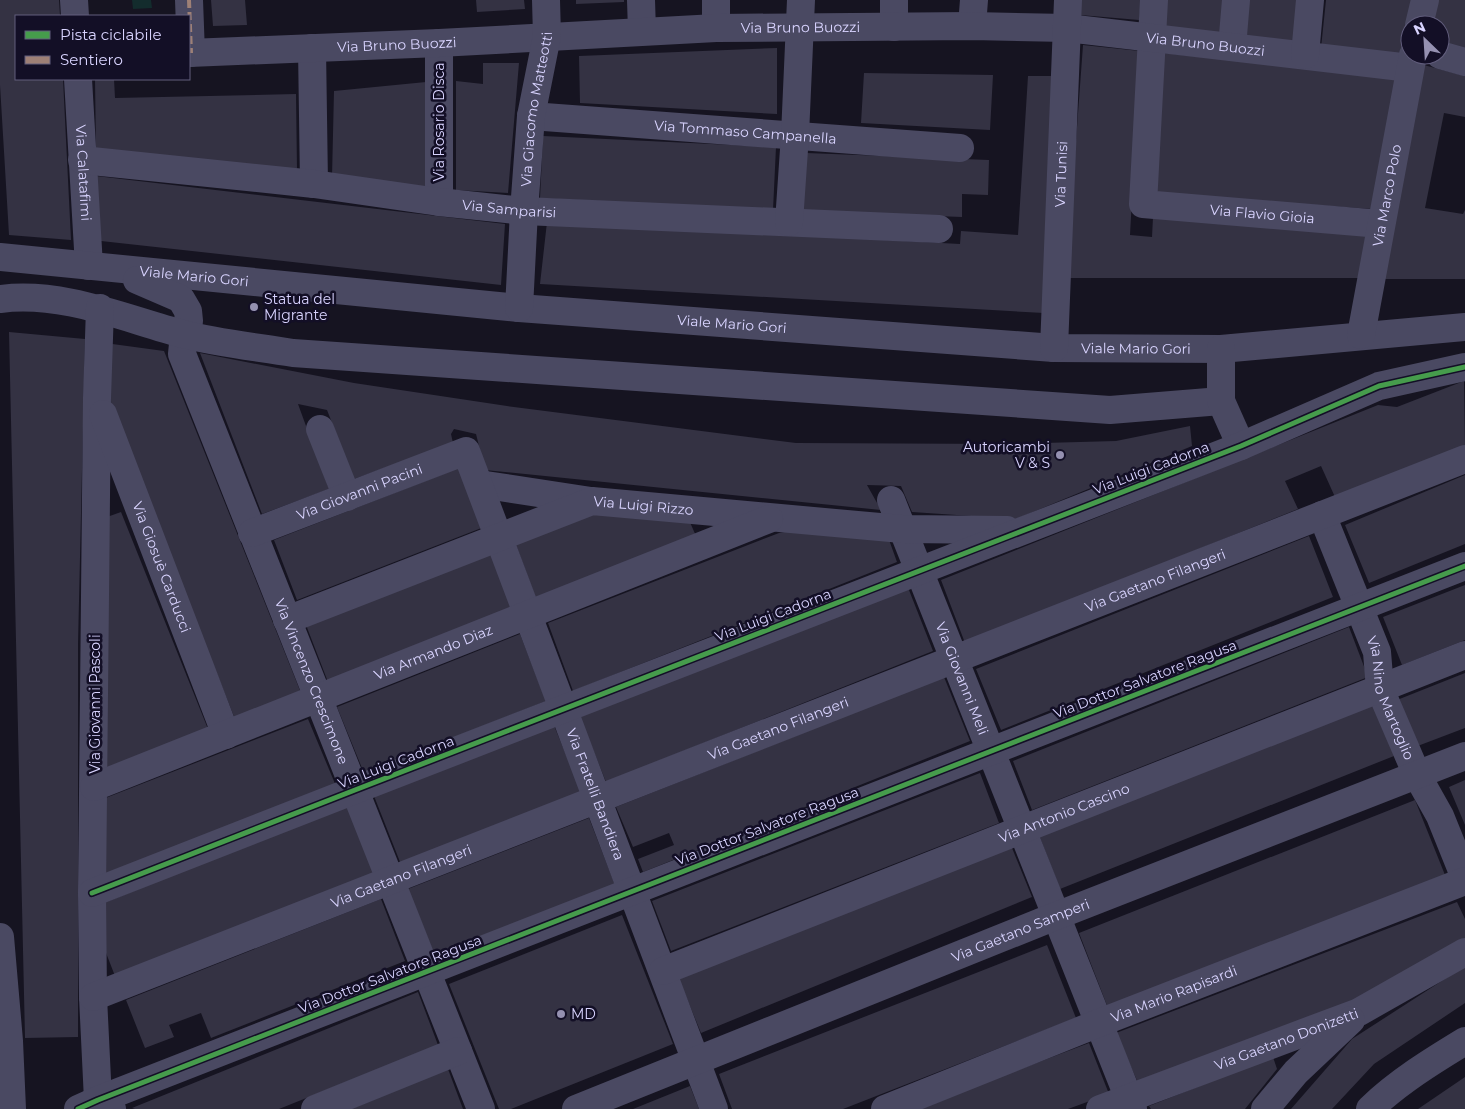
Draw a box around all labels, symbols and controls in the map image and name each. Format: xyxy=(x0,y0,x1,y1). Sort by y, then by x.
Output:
legend xyxy=(15,15,190,80)
north arrow xyxy=(1400,15,1450,65)
street label: Via Bruno Buozzi xyxy=(741,18,860,37)
text: N xyxy=(1411,18,1428,39)
text: Pista ciclabile xyxy=(60,25,162,44)
street label: Via Bruno Buozzi xyxy=(1145,28,1266,60)
street label: Via Giacomo Matteotti xyxy=(517,31,556,187)
street label: Via Bruno Buozzi xyxy=(337,33,457,56)
text: Sentiero xyxy=(60,50,123,69)
street label: Via Rosario Disca xyxy=(430,62,448,182)
street label: Via Tommaso Campanella xyxy=(653,116,837,148)
street label: Via Calatafimi xyxy=(72,124,95,221)
street label: Via Tunisi xyxy=(1051,141,1071,208)
street label: Via Marco Polo xyxy=(1369,143,1405,248)
street label: Via Samparisi xyxy=(461,195,557,221)
street label: Via Flavio Gioia xyxy=(1209,201,1316,227)
street label: Viale Mario Gori xyxy=(139,262,250,290)
place label: Statua del Migrante xyxy=(264,290,335,324)
marker: Statua del Migrante xyxy=(248,301,260,313)
street label: Viale Mario Gori xyxy=(676,311,787,337)
street label: Viale Mario Gori xyxy=(1081,339,1191,358)
place label: Autoricambi V & S xyxy=(963,438,1050,472)
street label: Via Luigi Cadorna xyxy=(1090,438,1212,498)
marker: Autoricambi V & S xyxy=(1054,449,1066,461)
street label: Via Giovanni Pacini xyxy=(294,460,425,524)
street label: Via Luigi Rizzo xyxy=(593,492,694,519)
street label: Via Giosuè Carducci xyxy=(128,499,195,635)
street label: Via Gaetano Filangeri xyxy=(1082,545,1228,616)
street label: Via Luigi Cadorna xyxy=(712,585,834,645)
street label: Via Vincenzo Crescimone xyxy=(271,596,353,767)
street label: Via Giovanni Meli xyxy=(931,619,992,737)
street label: Via Armando Diaz xyxy=(371,621,495,684)
street label: Via Nino Martoglio xyxy=(1362,633,1418,763)
street label: Via Giovanni Pascoli xyxy=(86,634,104,774)
street label: Via Dottor Salvatore Ragusa xyxy=(1051,636,1239,722)
street label: Via Gaetano Filangeri xyxy=(705,693,851,764)
street label: Via Fratelli Bandiera xyxy=(562,726,628,863)
street label: Via Luigi Cadorna xyxy=(335,732,457,792)
street label: Via Antonio Cascino xyxy=(996,779,1132,847)
street label: Via Dottor Salvatore Ragusa xyxy=(673,783,861,869)
street label: Via Gaetano Filangeri xyxy=(328,840,474,912)
street label: Via Gaetano Samperi xyxy=(949,895,1092,966)
street label: Via Dottor Salvatore Ragusa xyxy=(296,931,484,1017)
street label: Via Mario Rapisardi xyxy=(1108,961,1240,1027)
street label: Via Gaetano Donizetti xyxy=(1212,1004,1361,1074)
place label: MD xyxy=(571,1005,596,1023)
marker: MD xyxy=(555,1008,567,1020)

